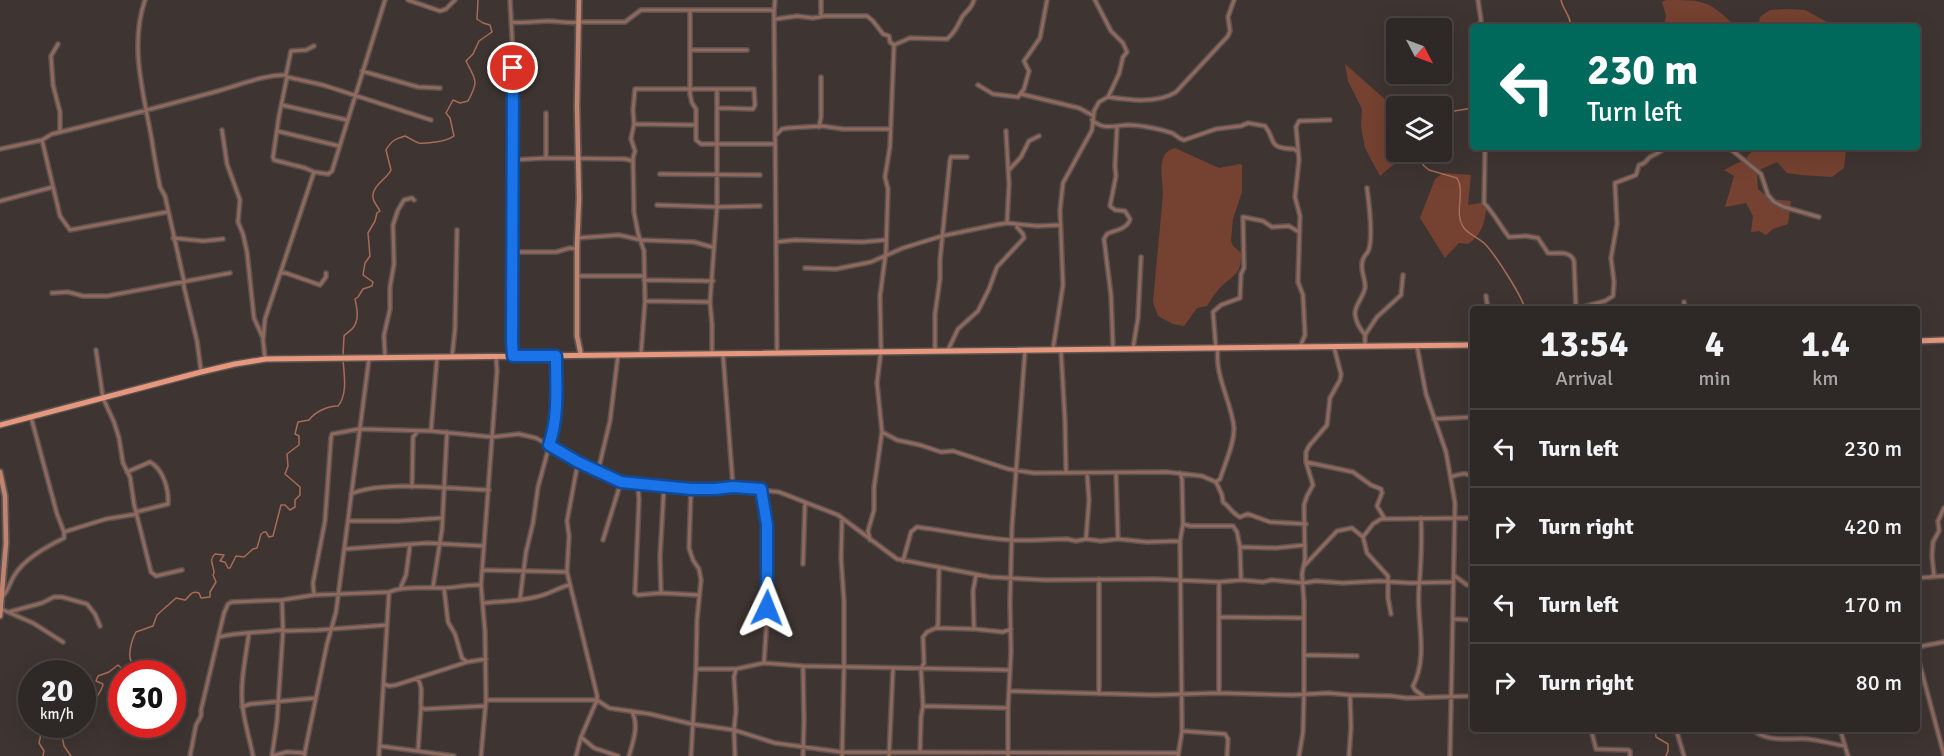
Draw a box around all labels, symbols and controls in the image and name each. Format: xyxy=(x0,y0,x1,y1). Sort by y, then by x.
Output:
north arrow xyxy=(1386,18,1452,84)
map controls xyxy=(1386,18,1452,162)
pin xyxy=(487,42,538,93)
text: 230 m xyxy=(1587,45,1698,96)
icon: left xyxy=(1488,48,1566,126)
icon: arrive xyxy=(496,51,529,84)
button: layers xyxy=(1386,96,1452,162)
text: Turn left xyxy=(1587,96,1682,129)
text: 13:54 xyxy=(1540,322,1628,367)
text: 4 xyxy=(1705,322,1724,367)
text: 1.4 xyxy=(1801,322,1850,367)
text: Arrival xyxy=(1555,366,1613,391)
text: min xyxy=(1698,366,1731,391)
text: km xyxy=(1812,366,1838,391)
icon: left xyxy=(1488,432,1521,465)
text: Turn left xyxy=(1539,435,1619,462)
text: 230 m xyxy=(1844,435,1902,462)
icon: right xyxy=(1488,510,1521,543)
text: Turn right xyxy=(1539,513,1634,540)
text: 420 m xyxy=(1844,513,1902,540)
position arrow xyxy=(735,576,799,640)
icon: left xyxy=(1488,588,1521,621)
text: Turn left xyxy=(1539,591,1619,618)
text: 170 m xyxy=(1844,591,1902,618)
speed limit sign: 30 xyxy=(108,660,186,738)
icon: right xyxy=(1488,666,1521,699)
text: Turn right xyxy=(1539,669,1634,696)
text: 80 m xyxy=(1856,669,1902,696)
text: 20 xyxy=(41,673,73,710)
text: km/h xyxy=(40,705,74,723)

